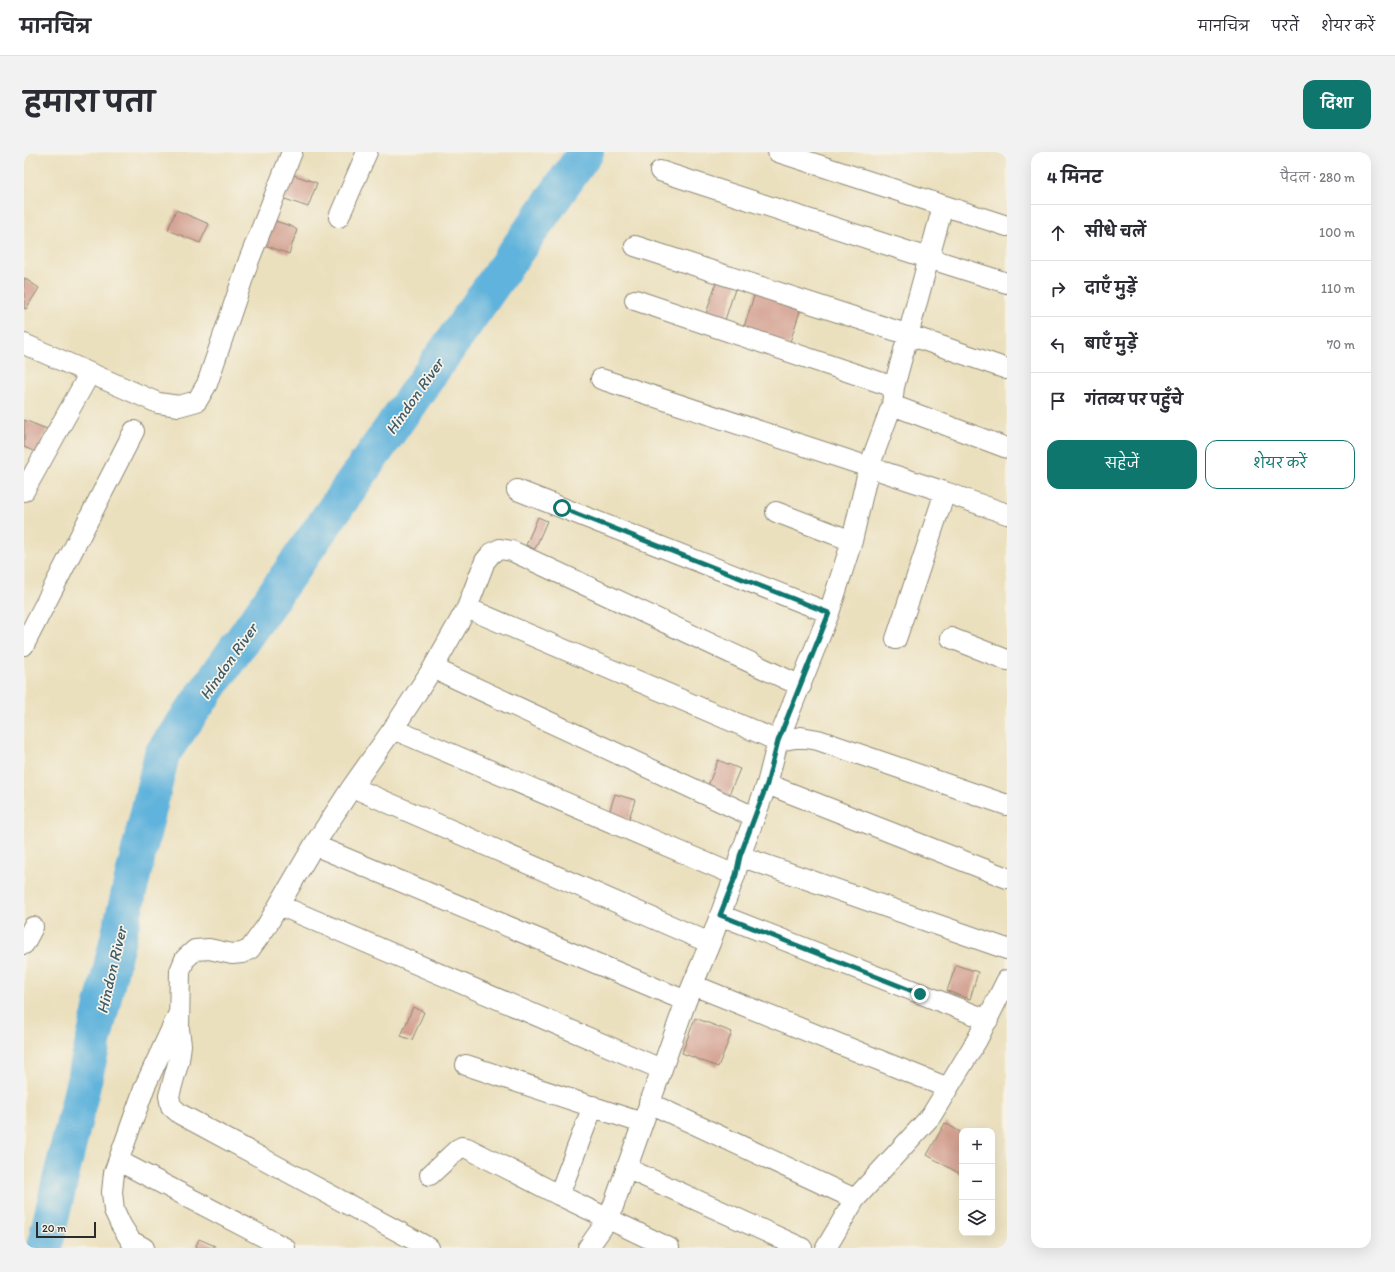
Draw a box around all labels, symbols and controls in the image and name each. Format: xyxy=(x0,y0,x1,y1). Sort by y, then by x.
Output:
text: मानचित्र xyxy=(20,15,91,38)
text: मानचित्र xyxy=(1198,18,1249,35)
text: परतें xyxy=(1271,18,1299,35)
text: शेयर करें xyxy=(1321,18,1375,35)
button: दिशा xyxy=(1303,80,1371,129)
text: हमारा पता xyxy=(24,85,155,119)
text: 4 मिनट xyxy=(1047,167,1102,187)
text: पैदल · 280 m xyxy=(1280,170,1355,185)
icon: ahead xyxy=(1047,222,1069,244)
text: सीधे चलें xyxy=(1085,223,1146,241)
text: 100 m xyxy=(1319,225,1355,240)
icon: right xyxy=(1047,278,1069,300)
text: दाएँ मुड़ें xyxy=(1085,279,1137,297)
text: 110 m xyxy=(1321,281,1355,296)
icon: left xyxy=(1047,334,1069,356)
text: बाएँ मुड़ें xyxy=(1085,335,1137,353)
text: 70 m xyxy=(1327,337,1355,352)
water label: Hindon River xyxy=(381,353,449,438)
icon: arrive xyxy=(1047,390,1069,412)
text: गंतव्य पर पहुँचे xyxy=(1085,391,1183,409)
button: सहेजें xyxy=(1047,440,1197,489)
button: शेयर करें xyxy=(1205,440,1355,489)
route start xyxy=(553,499,571,517)
water label: Hindon River xyxy=(195,618,263,703)
water label: Hindon River xyxy=(92,923,131,1015)
route end xyxy=(911,985,929,1003)
map controls xyxy=(959,1128,995,1236)
button: + xyxy=(959,1128,995,1164)
button: − xyxy=(959,1164,995,1200)
button: layers xyxy=(959,1200,995,1236)
scale bar xyxy=(36,1220,96,1239)
text: 20 m xyxy=(42,1222,66,1235)

